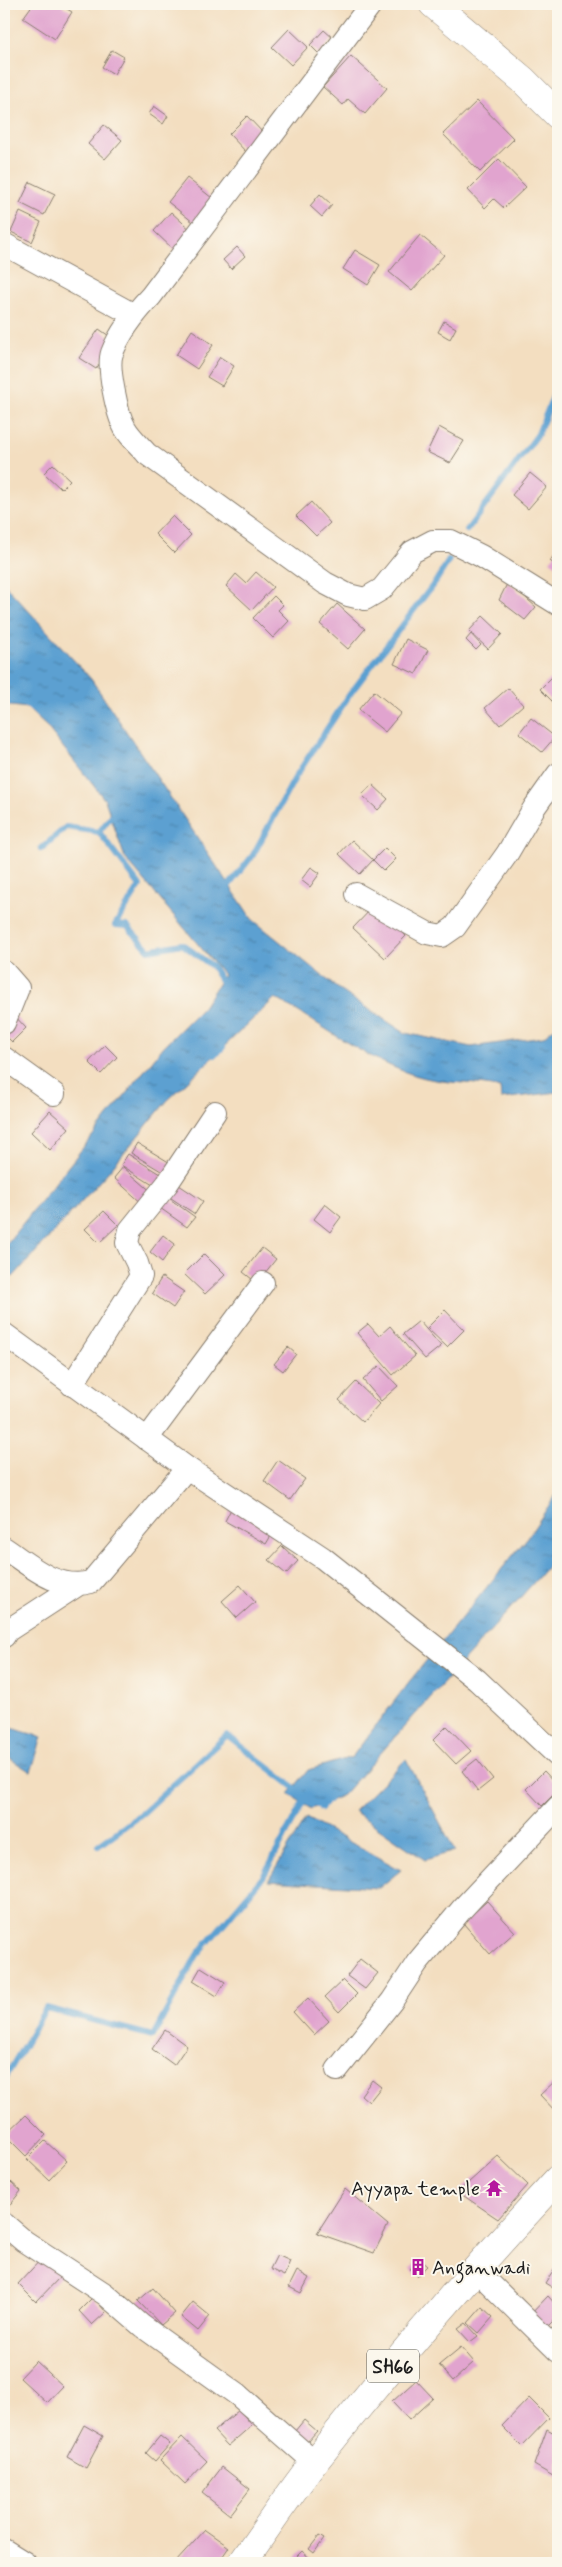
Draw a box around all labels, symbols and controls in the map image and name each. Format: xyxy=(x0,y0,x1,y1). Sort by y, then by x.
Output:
place label: Ayyapa temple xyxy=(351,2176,480,2203)
temple icon: Ayyapa temple xyxy=(484,2178,504,2198)
place label: Anganwadi xyxy=(432,2255,530,2284)
building icon: Anganwadi xyxy=(408,2257,428,2277)
road number: SH66 xyxy=(367,2350,419,2382)

